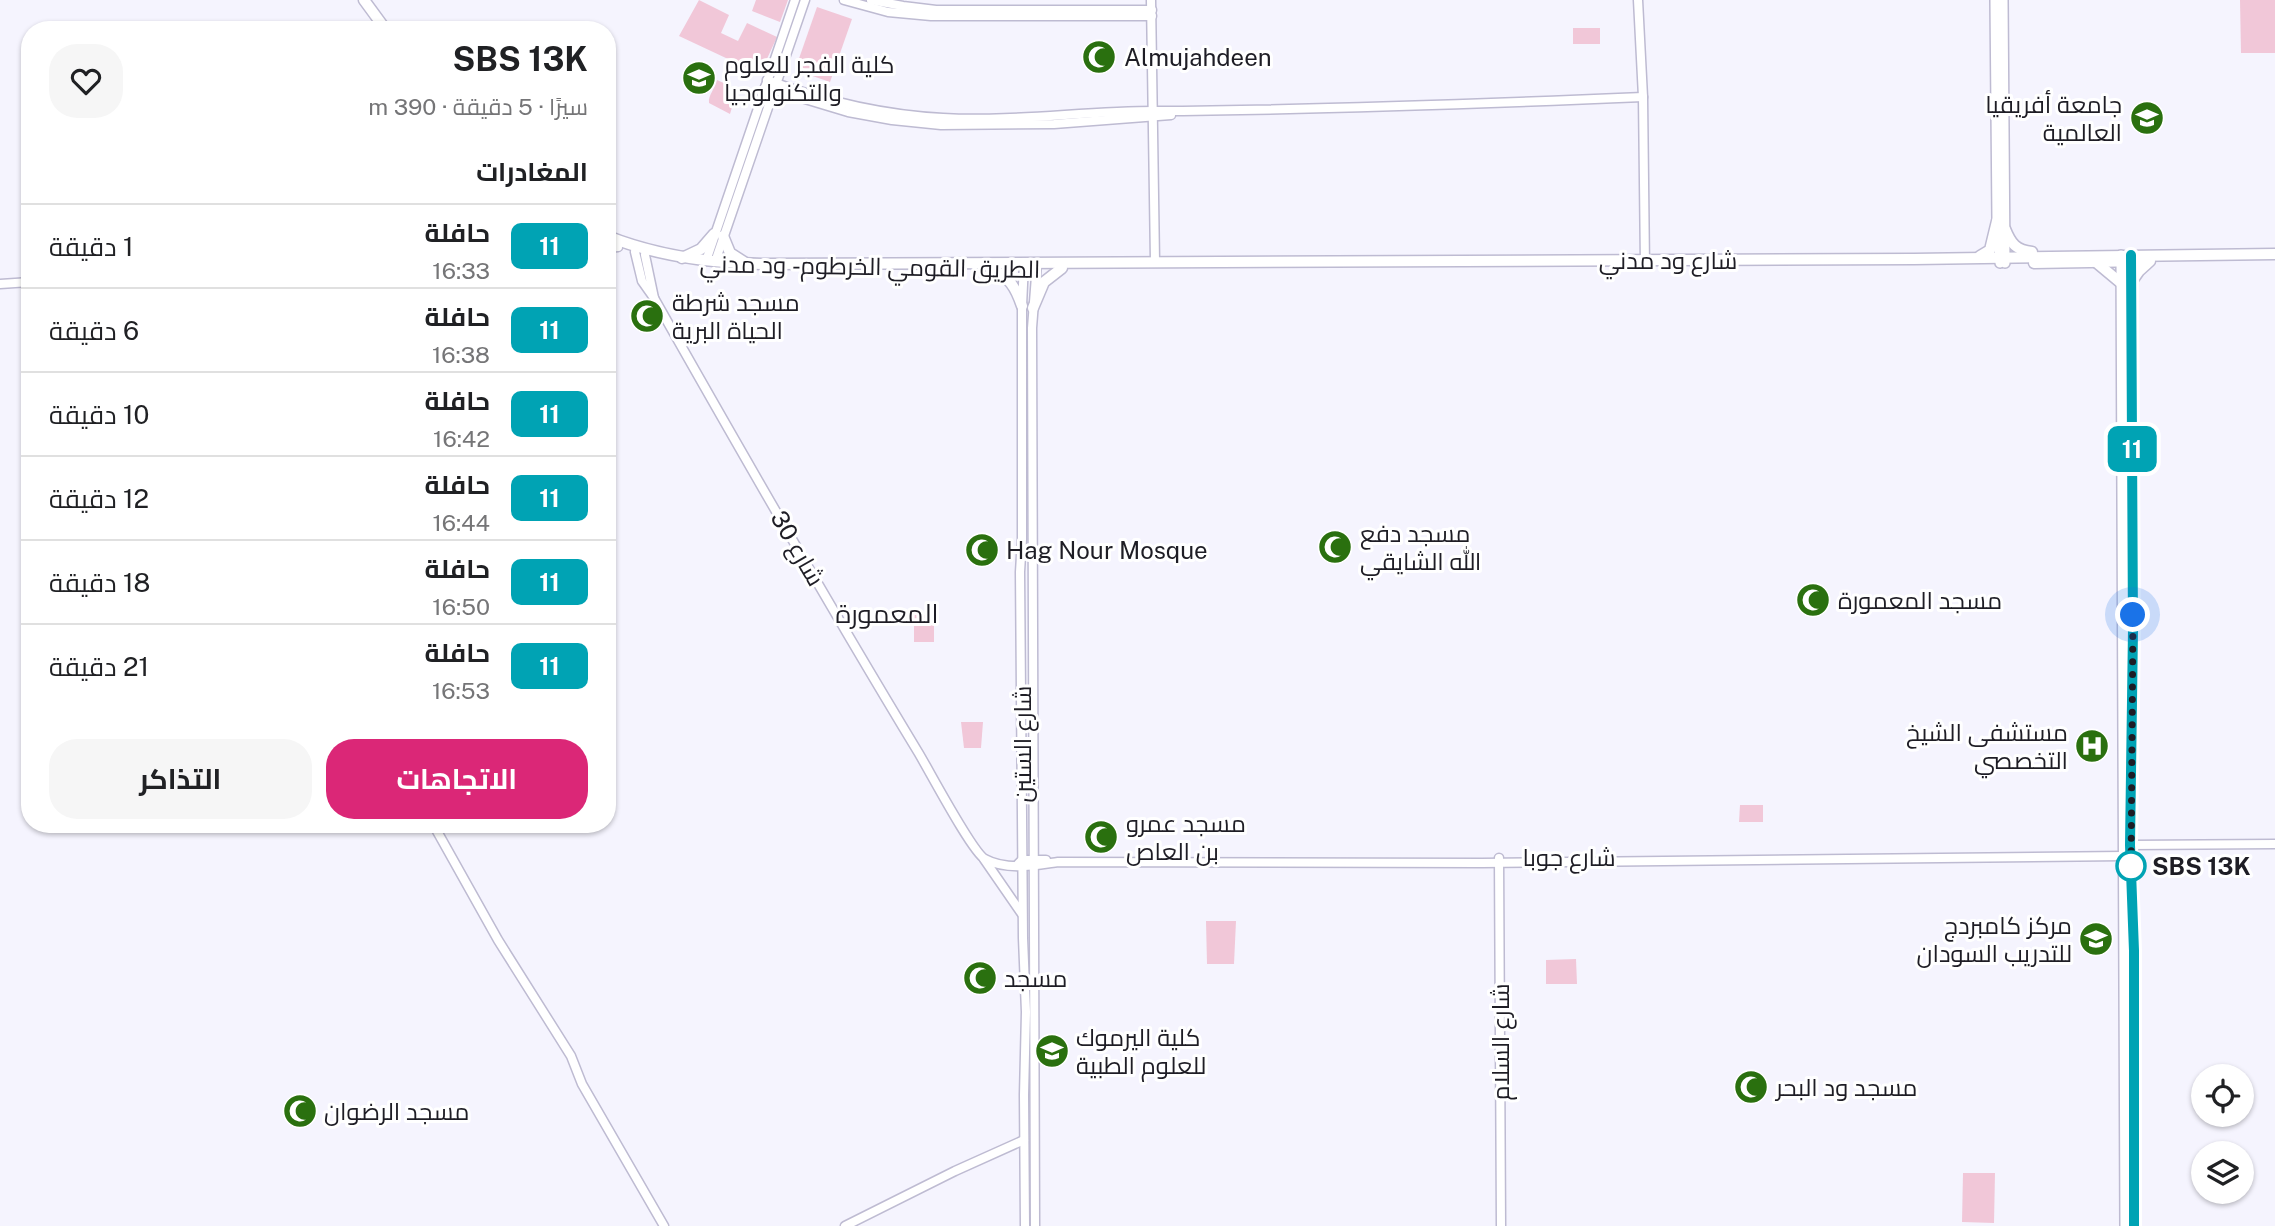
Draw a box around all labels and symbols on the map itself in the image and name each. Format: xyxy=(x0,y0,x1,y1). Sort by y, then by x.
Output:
mosque icon: Almujahdeen xyxy=(1080,38,1118,76)
place label: Almujahdeen xyxy=(1124,43,1272,71)
place label: كلية الفجر للعلوم والتكنولوجيا xyxy=(724,50,895,106)
school or university icon: كلية الفجر للعلوم والتكنولوجيا xyxy=(680,59,718,97)
place label: جامعة أفريقيا العالمية xyxy=(1985,89,2122,146)
school or university icon: جامعة أفريقيا العالمية xyxy=(2128,99,2166,137)
street label: شارع ود مدني xyxy=(1599,246,1737,280)
street label: الطريق القومي الخرطوم - ود مدني xyxy=(699,249,1040,289)
place label: مسجد شرطة الحياة البرية xyxy=(672,288,800,344)
mosque icon: مسجد شرطة الحياة البرية xyxy=(628,297,666,335)
line badge: 11 xyxy=(2100,426,2164,472)
street label: شارع 30 xyxy=(763,505,831,592)
place label: مسجد دفع الله الشايقي xyxy=(1360,519,1481,581)
mosque icon: مسجد دفع الله الشايقي xyxy=(1316,528,1354,566)
mosque icon: Hag Nour Mosque xyxy=(963,531,1001,569)
place label: Hag Nour Mosque xyxy=(1006,536,1208,564)
mosque icon: مسجد المعمورة xyxy=(1794,581,1832,619)
place label: مسجد المعمورة xyxy=(1838,586,2002,614)
your location xyxy=(2115,597,2150,632)
district label: المعمورة xyxy=(836,598,938,629)
street label: شارع الستين xyxy=(1008,686,1039,802)
place label: مستشفى الشيخ التخصصي xyxy=(1906,718,2068,779)
hospital icon: مستشفى الشيخ التخصصي xyxy=(2073,727,2111,765)
place label: مسجد عمرو بن العاص xyxy=(1126,809,1246,866)
mosque icon: مسجد عمرو بن العاص xyxy=(1082,818,1120,856)
street label: شارع جوبا xyxy=(1523,843,1616,874)
marker: SBS 13K xyxy=(2116,851,2146,881)
place label: SBS 13K xyxy=(2152,852,2251,880)
place label: مركز كامبردج للتدريب السودان xyxy=(1916,911,2072,968)
school or university icon: مركز كامبردج للتدريب السودان xyxy=(2077,920,2115,958)
mosque icon: مسجد xyxy=(961,959,999,997)
place label: مسجد xyxy=(1004,964,1067,992)
street label: شارع السلام xyxy=(1486,983,1517,1101)
place label: كلية اليرموك للعلوم الطبية xyxy=(1076,1023,1206,1082)
school or university icon: كلية اليرموك للعلوم الطبية xyxy=(1033,1032,1071,1070)
mosque icon: مسجد ود البحر xyxy=(1732,1068,1770,1106)
place label: مسجد ود البحر xyxy=(1774,1073,1917,1101)
mosque icon: مسجد الرضوان xyxy=(281,1092,319,1130)
place label: مسجد الرضوان xyxy=(324,1097,469,1126)

